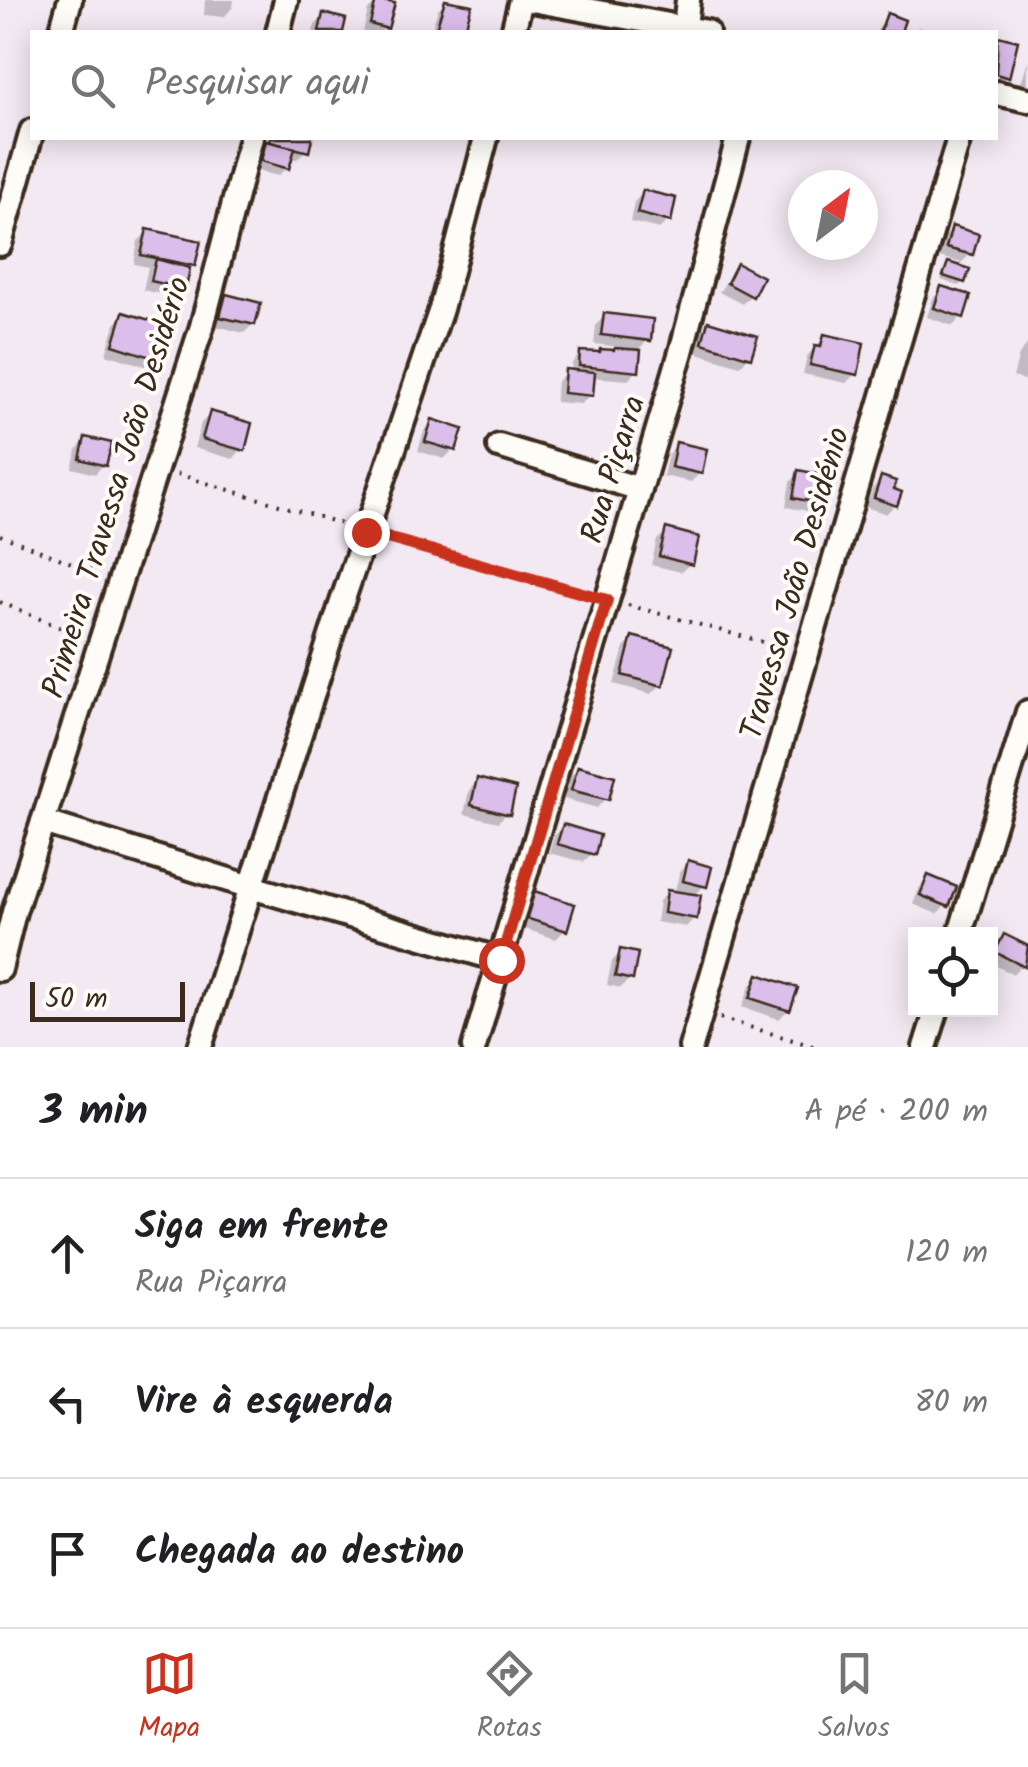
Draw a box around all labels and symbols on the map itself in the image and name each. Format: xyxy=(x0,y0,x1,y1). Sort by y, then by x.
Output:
north arrow xyxy=(788,170,878,260)
street label: Primeira Travessa João Desidério xyxy=(29,271,206,705)
street label: Rua Piçarra xyxy=(568,389,661,550)
street label: Travessa João Desidénio xyxy=(727,421,865,746)
route end xyxy=(344,510,390,556)
route start xyxy=(479,938,525,984)
scale bar xyxy=(30,977,185,1021)

